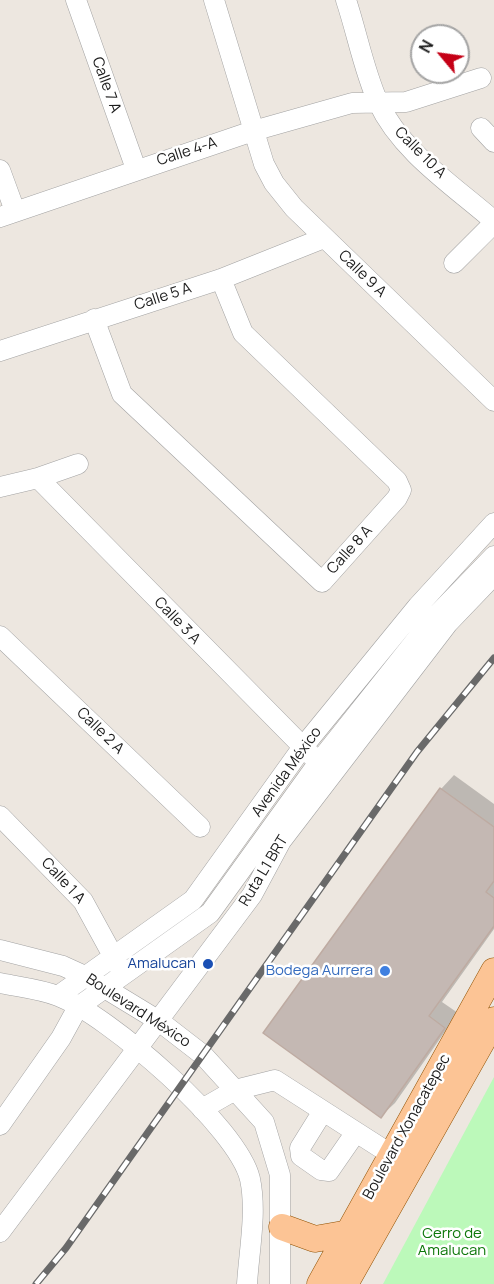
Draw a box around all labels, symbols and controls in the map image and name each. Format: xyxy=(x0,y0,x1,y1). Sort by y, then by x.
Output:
north arrow xyxy=(410,24,470,84)
text: N xyxy=(414,36,438,57)
street label: Calle 7 A xyxy=(88,55,124,115)
street label: Calle 10 A xyxy=(391,124,449,182)
street label: Calle 4-A xyxy=(155,134,219,170)
street label: Calle 9 A xyxy=(334,247,390,301)
street label: Calle 5 A xyxy=(132,279,194,315)
street label: Calle 8 A xyxy=(324,522,376,578)
street label: Calle 3 A xyxy=(150,594,204,648)
street label: Calle 2 A xyxy=(73,704,127,758)
street label: Avenida México xyxy=(248,723,326,821)
street label: Ruta L1 BRT xyxy=(236,832,292,910)
street label: Calle 1 A xyxy=(37,854,89,908)
place label: Amalucan xyxy=(128,955,196,973)
marker: Amalucan xyxy=(201,957,215,971)
place label: Bodega Aurrera xyxy=(266,962,373,980)
marker: Bodega Aurrera xyxy=(378,964,392,978)
street label: Boulevard México xyxy=(82,970,194,1052)
street label: Boulevard Xonacatepec xyxy=(360,1051,454,1203)
park label: Cerro de Amalucan xyxy=(418,1225,486,1260)

